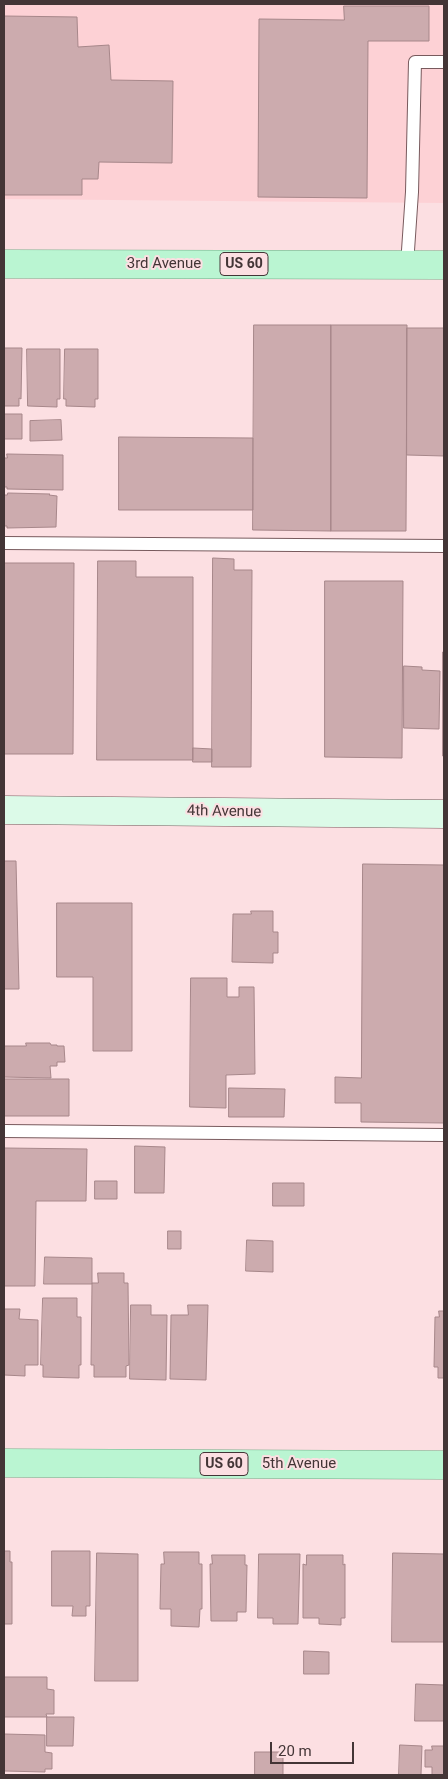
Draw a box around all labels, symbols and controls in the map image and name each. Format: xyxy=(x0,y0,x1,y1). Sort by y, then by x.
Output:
road number: US 60 xyxy=(220,252,268,276)
street label: 3rd Avenue xyxy=(127,255,201,273)
street label: 4th Avenue xyxy=(187,802,261,822)
road number: US 60 xyxy=(200,1452,248,1476)
street label: 5th Avenue xyxy=(262,1455,336,1473)
scale bar xyxy=(273,1732,357,1764)
text: 20 m xyxy=(278,1742,312,1760)

